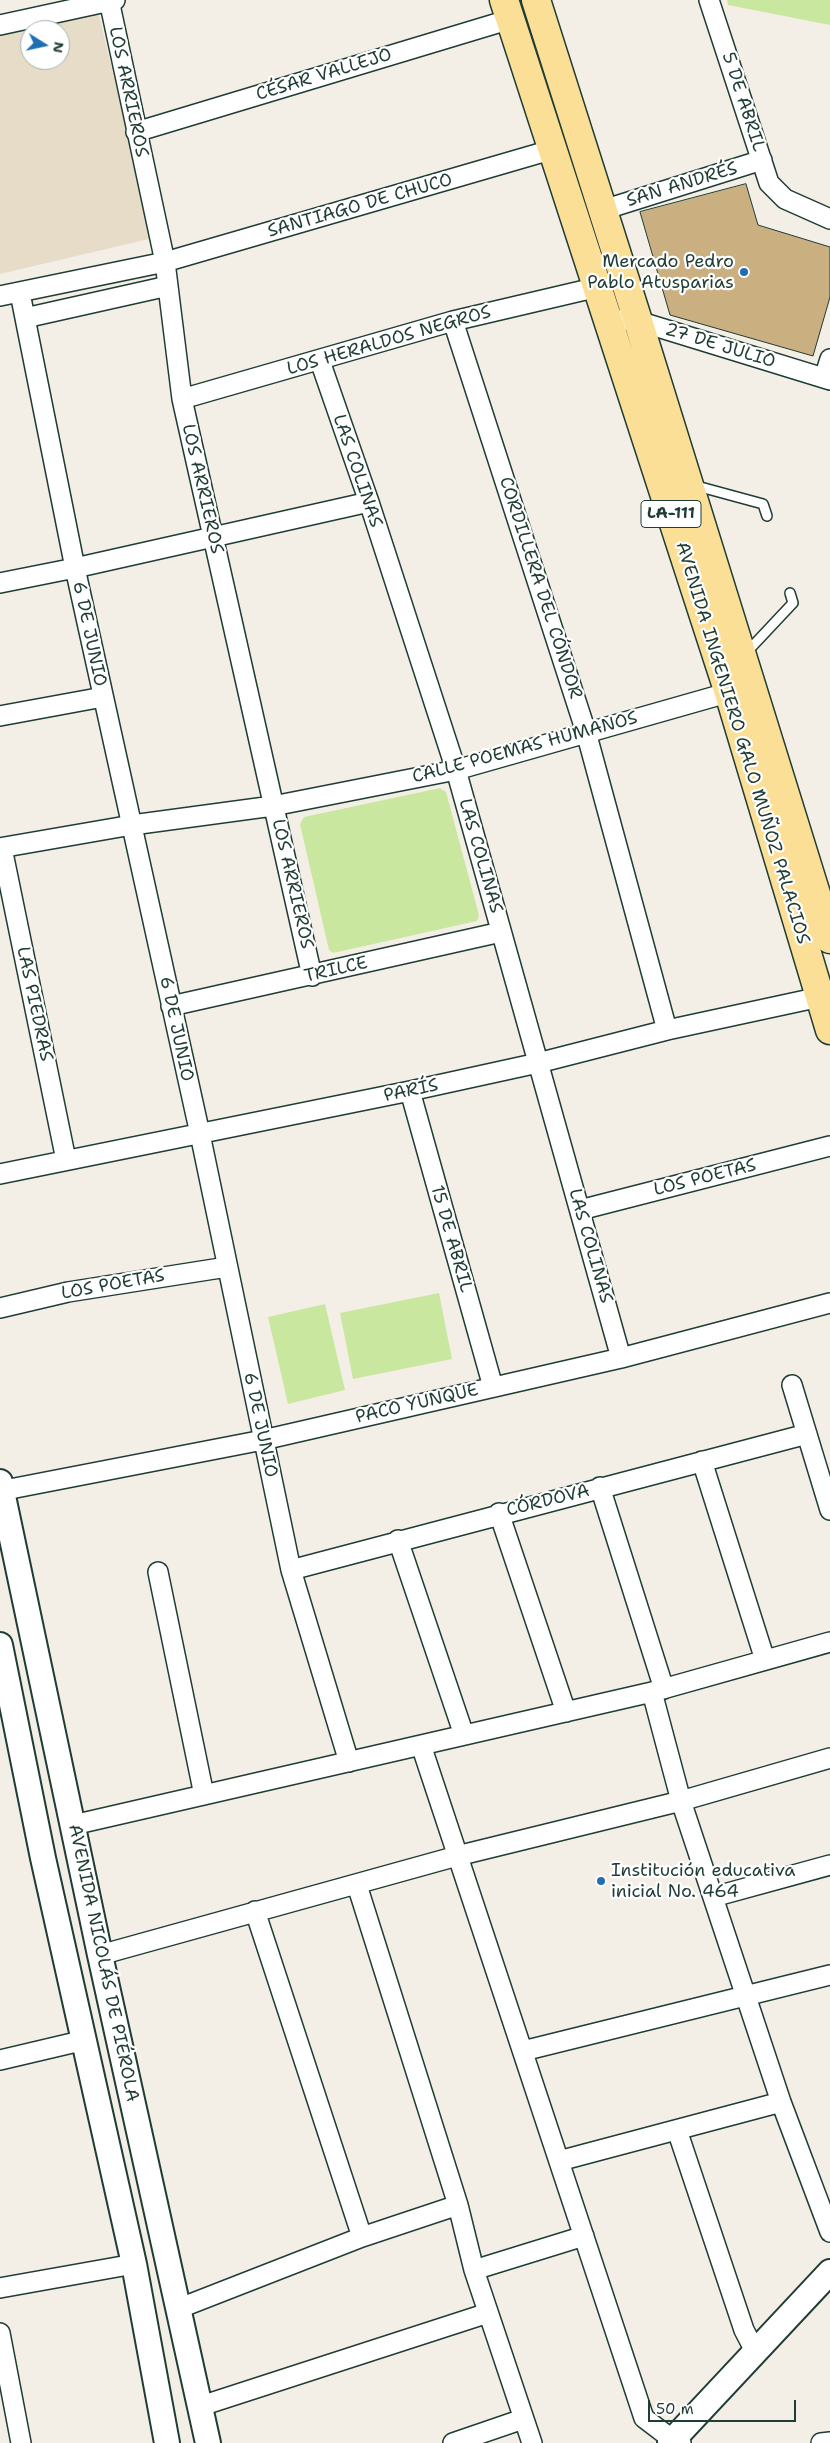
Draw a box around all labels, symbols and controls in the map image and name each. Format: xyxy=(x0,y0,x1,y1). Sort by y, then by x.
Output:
north arrow xyxy=(20,20,70,70)
street label: LOS ARRIEROS xyxy=(104,25,152,159)
text: N xyxy=(49,40,69,54)
street label: CÉSAR VALLEJO xyxy=(254,44,394,106)
street label: 5 DE ABRIL xyxy=(717,50,769,154)
street label: SAN ANDRÉS xyxy=(624,158,740,212)
street label: SANTIAGO DE CHUCO xyxy=(265,169,455,243)
place label: Mercado Pedro Pablo Atusparias xyxy=(587,251,734,294)
marker: Mercado Pedro Pablo Atusparias xyxy=(738,266,750,278)
street label: LOS HERALDOS NEGROS xyxy=(285,302,493,380)
street label: 27 DE JULIO xyxy=(662,319,778,373)
street label: LAS COLINAS xyxy=(328,412,386,530)
street label: LOS ARRIEROS xyxy=(177,422,227,556)
street label: CORDILLERA DEL CÓNDOR xyxy=(494,474,586,702)
road number: LA-111 xyxy=(641,500,701,528)
street label: AVENIDA INGENIERO GALO MUÑOZ PALACIOS xyxy=(670,539,814,947)
street label: 6 DE JUNIO xyxy=(67,579,111,689)
street label: CALLE POEMAS HUMANOS xyxy=(410,708,640,788)
street label: LAS COLINAS xyxy=(453,796,507,916)
street label: LOS ARRIEROS xyxy=(267,817,317,951)
street label: LAS PIEDRAS xyxy=(11,945,57,1063)
street label: TRILCE xyxy=(302,952,370,988)
street label: 6 DE JUNIO xyxy=(154,974,198,1084)
street label: PARÍS xyxy=(382,1075,440,1107)
street label: LOS POETAS xyxy=(652,1155,758,1201)
street label: 15 DE ABRIL xyxy=(425,1183,477,1295)
street label: LAS COLINAS xyxy=(563,1186,617,1306)
street label: LOS POETAS xyxy=(59,1265,167,1305)
street label: 6 DE JUNIO xyxy=(238,1370,282,1480)
street label: PACO YUNQUE xyxy=(353,1379,481,1429)
street label: CÓRDOVA xyxy=(504,1480,592,1522)
street label: AVENIDA NICOLÁS DE PIÉROLA xyxy=(63,1822,143,2104)
place label: Institución educativa inicial No. 464 xyxy=(611,1860,796,1902)
marker: Institución educativa inicial No. 464 xyxy=(595,1875,607,1887)
scale bar xyxy=(650,2390,798,2422)
text: 50 m xyxy=(656,2399,694,2419)

